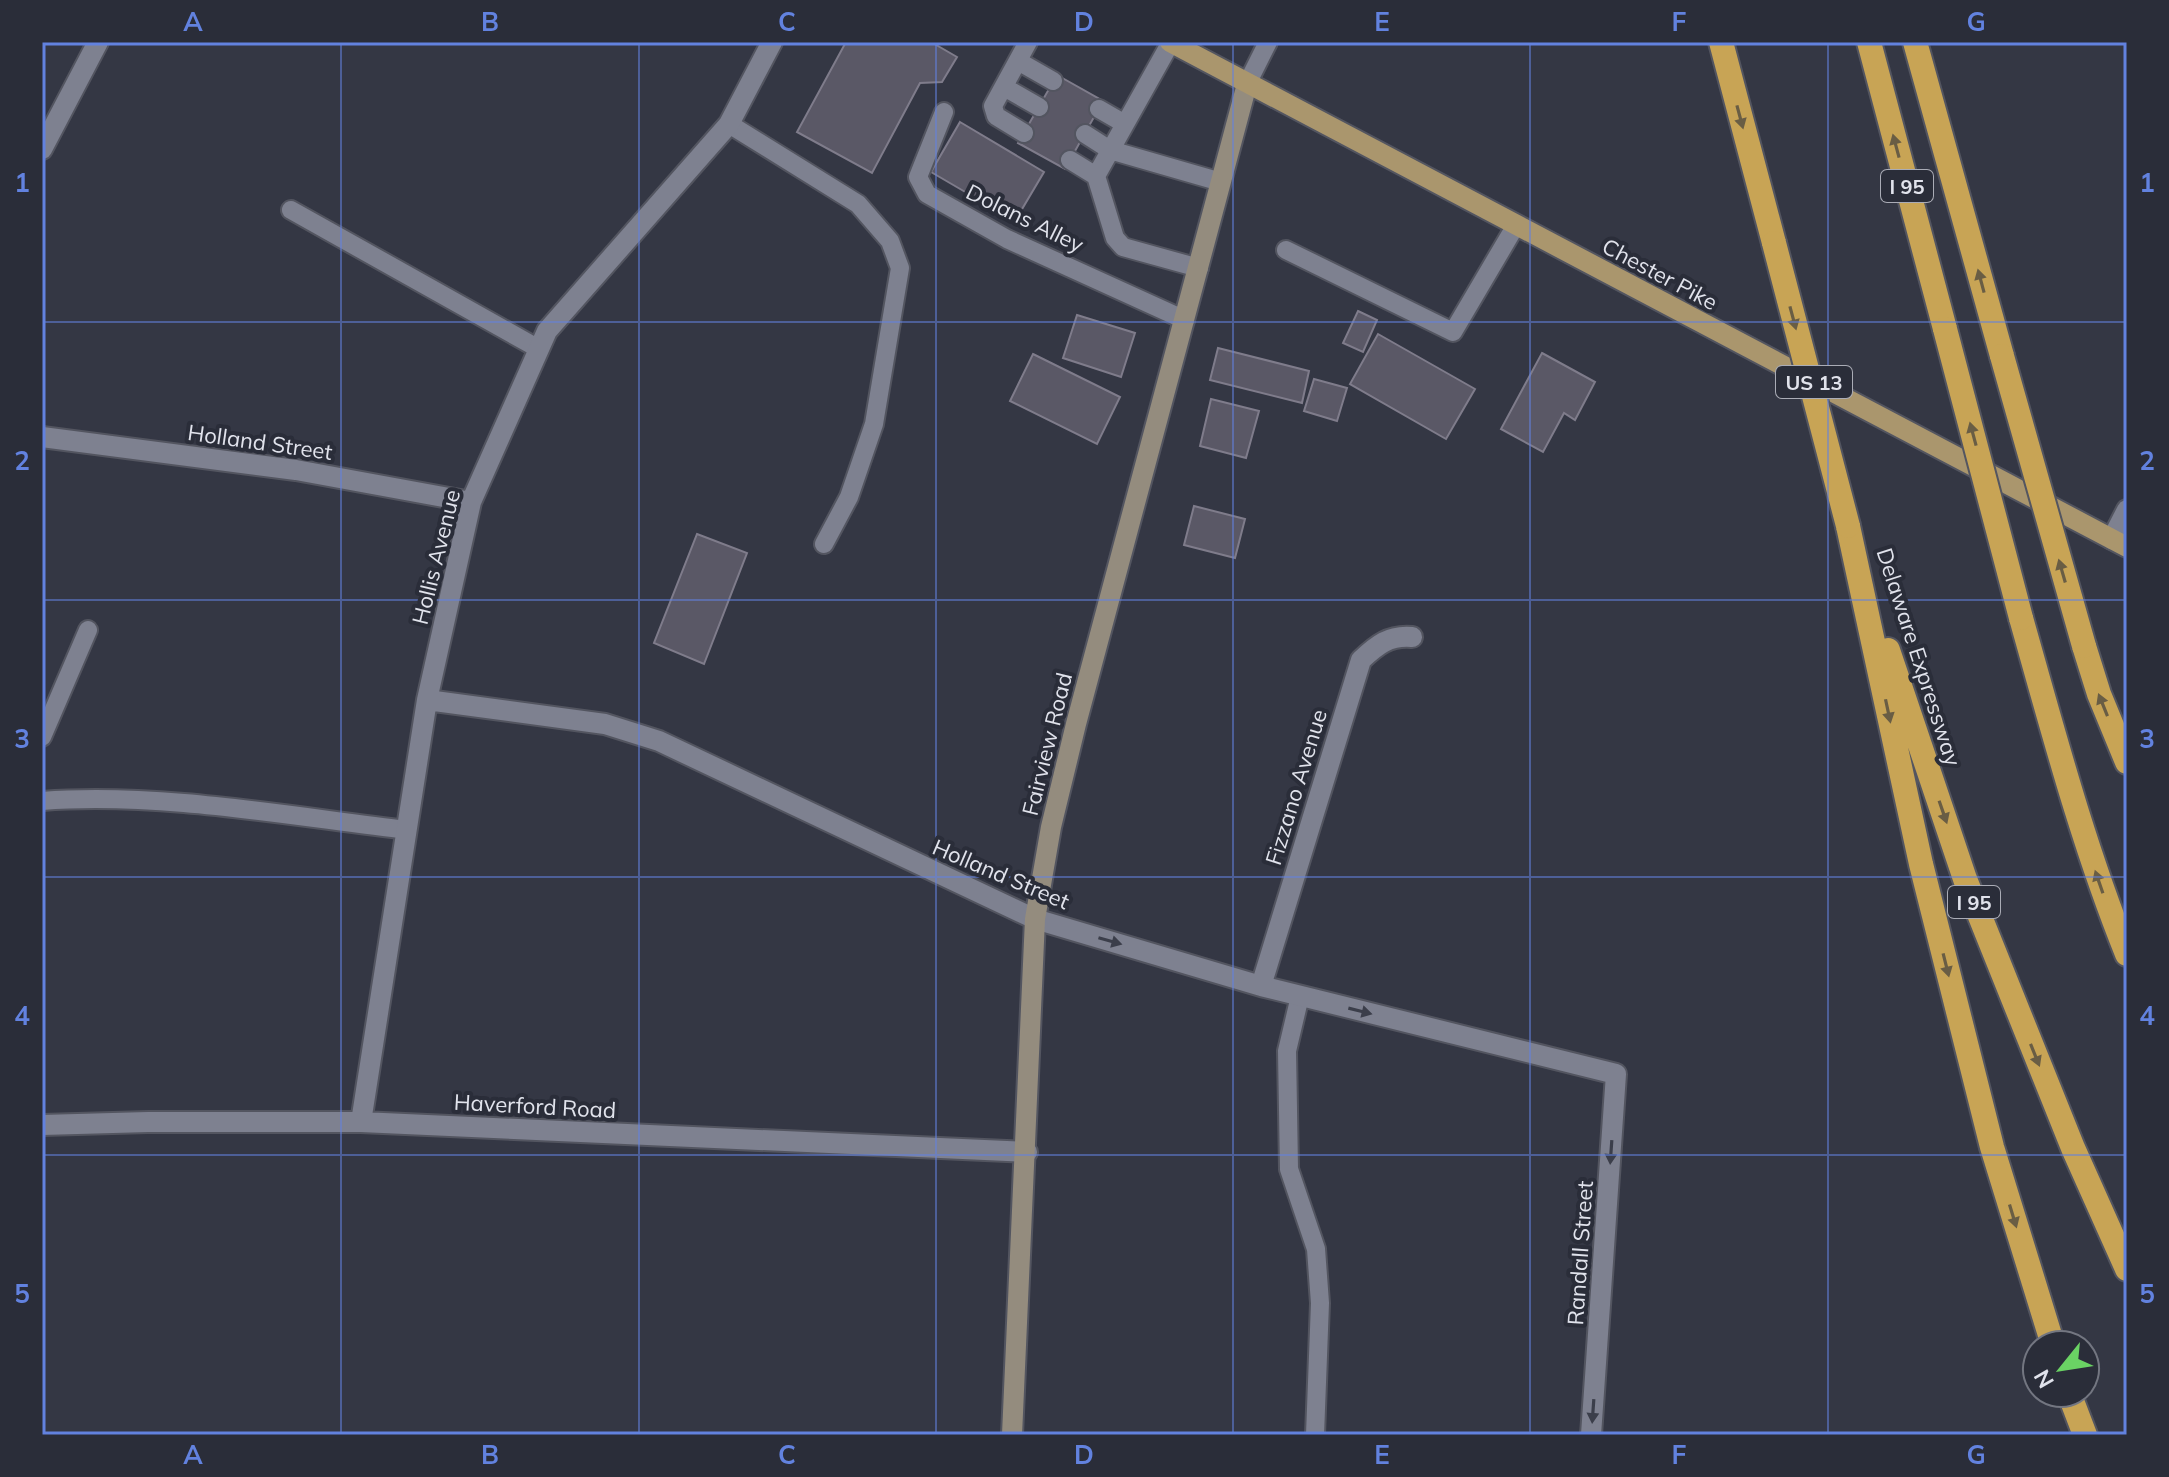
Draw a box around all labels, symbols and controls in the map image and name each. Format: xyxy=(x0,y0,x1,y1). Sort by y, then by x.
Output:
text: A xyxy=(183,5,203,38)
text: B xyxy=(481,5,499,38)
text: C xyxy=(778,5,796,38)
text: D xyxy=(1074,5,1094,38)
text: E xyxy=(1374,5,1390,38)
text: F xyxy=(1672,5,1687,38)
text: G xyxy=(1966,5,1986,38)
one-way arrow xyxy=(1735,105,1747,130)
one-way arrow xyxy=(1890,133,1902,158)
text: 1 xyxy=(14,166,30,199)
text: 1 xyxy=(2139,166,2155,199)
road number: I 95 xyxy=(1881,170,1933,202)
street label: Dolans Alley xyxy=(962,178,1089,259)
street label: Chester Pike xyxy=(1598,232,1722,316)
one-way arrow xyxy=(1974,268,1987,292)
one-way arrow xyxy=(1788,306,1800,331)
road number: US 13 xyxy=(1776,366,1852,398)
street label: Holland Street xyxy=(186,418,334,466)
one-way arrow xyxy=(1966,421,1978,446)
text: 2 xyxy=(14,444,30,477)
text: 2 xyxy=(2139,444,2155,477)
street label: Hollis Avenue xyxy=(406,486,466,628)
street label: Delaware Expressway xyxy=(1871,545,1968,770)
one-way arrow xyxy=(2055,558,2068,582)
street label: Fairview Road xyxy=(1016,670,1078,818)
one-way arrow xyxy=(2097,693,2110,717)
one-way arrow xyxy=(1882,699,1895,724)
street label: Fizzano Avenue xyxy=(1259,706,1333,868)
text: 3 xyxy=(14,722,30,755)
text: 3 xyxy=(2139,722,2155,755)
one-way arrow xyxy=(1937,801,1949,825)
street label: Holland Street xyxy=(928,833,1074,915)
one-way arrow xyxy=(2093,869,2105,893)
road number: I 95 xyxy=(1948,886,2000,918)
one-way arrow xyxy=(1098,935,1122,948)
one-way arrow xyxy=(1941,952,1953,977)
text: 4 xyxy=(14,999,30,1032)
text: 4 xyxy=(2139,999,2155,1032)
one-way arrow xyxy=(1348,1005,1373,1017)
one-way arrow xyxy=(2029,1043,2042,1067)
street label: Haverford Road xyxy=(453,1088,617,1124)
one-way arrow xyxy=(1604,1140,1617,1165)
street label: Randall Street xyxy=(1561,1180,1599,1326)
one-way arrow xyxy=(2007,1204,2020,1228)
text: 5 xyxy=(14,1277,30,1310)
text: 5 xyxy=(2139,1277,2155,1310)
north arrow xyxy=(2021,1329,2101,1409)
text: N xyxy=(2027,1365,2060,1393)
one-way arrow xyxy=(1586,1399,1599,1424)
text: A xyxy=(183,1438,203,1471)
text: B xyxy=(481,1438,499,1471)
text: C xyxy=(778,1438,796,1471)
text: D xyxy=(1074,1438,1094,1471)
text: E xyxy=(1374,1438,1390,1471)
text: F xyxy=(1672,1438,1687,1471)
text: G xyxy=(1966,1438,1986,1471)

